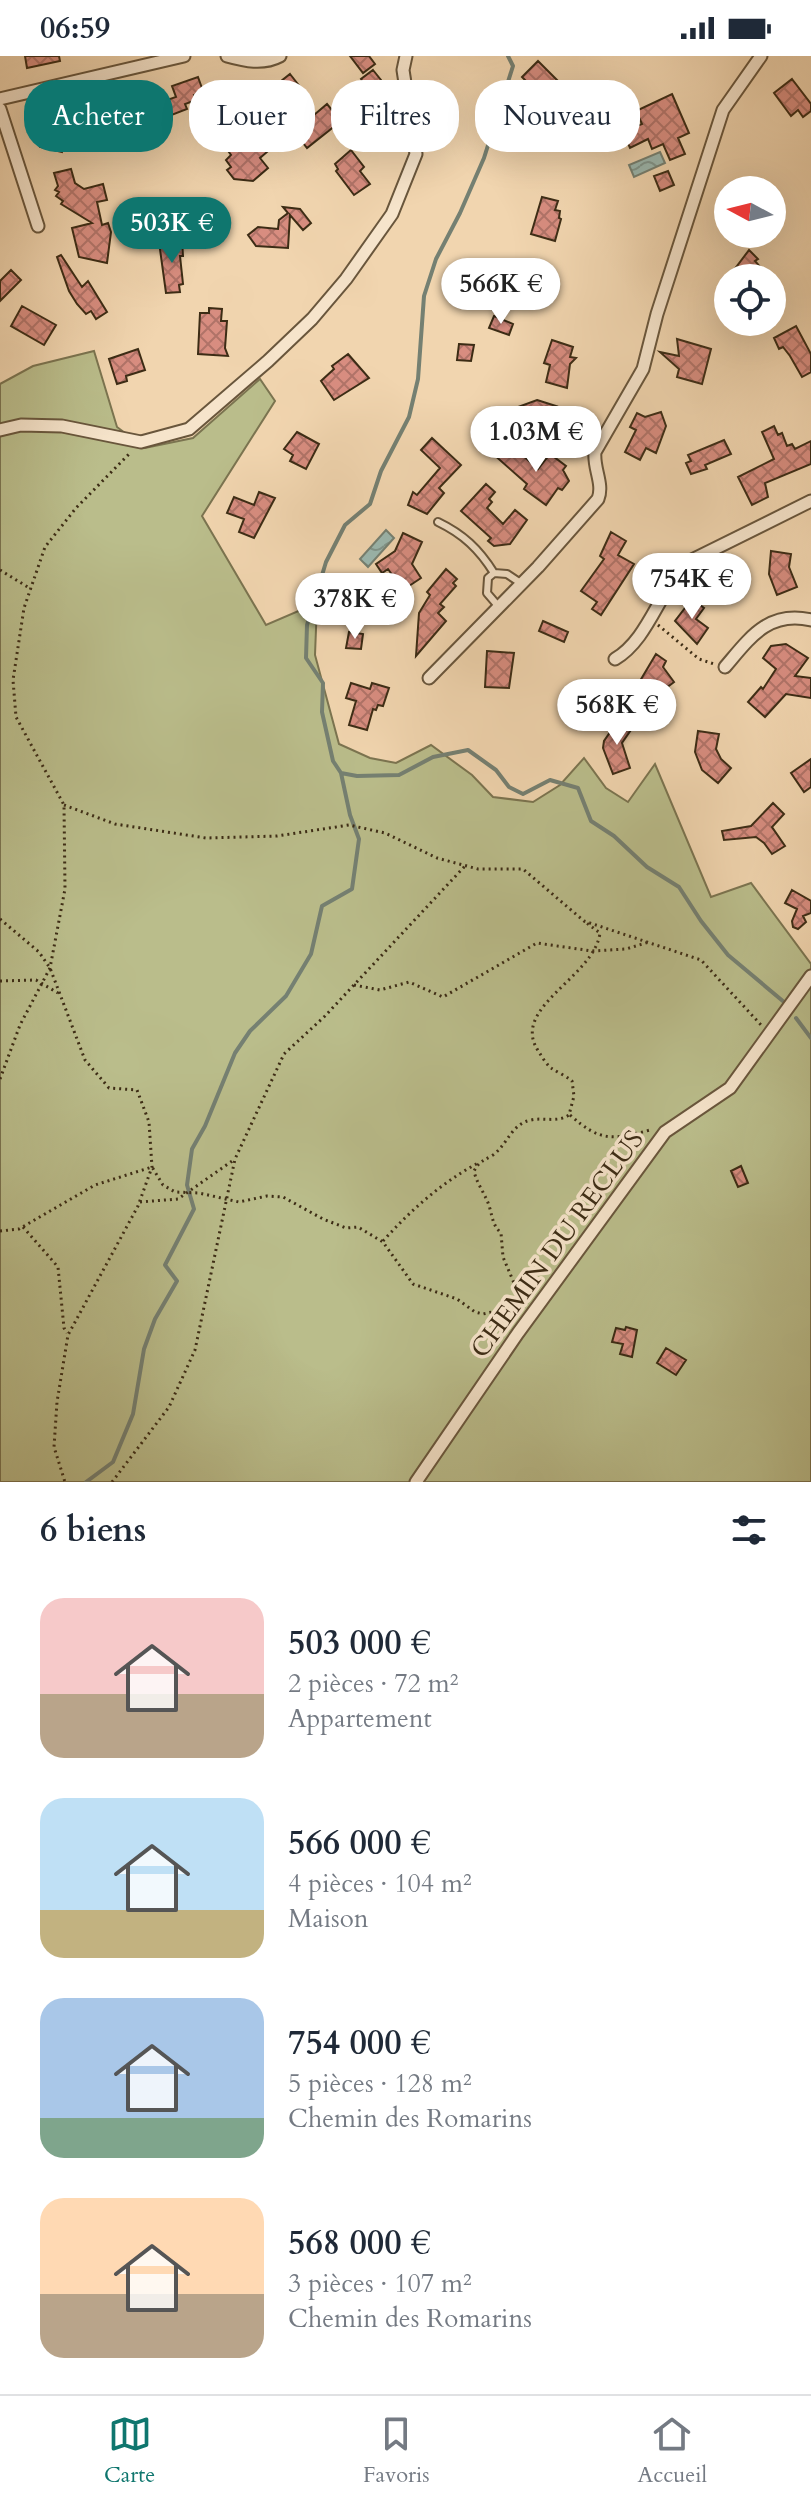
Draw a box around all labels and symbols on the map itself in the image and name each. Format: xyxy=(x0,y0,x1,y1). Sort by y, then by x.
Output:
north arrow xyxy=(714,176,786,248)
pin: 503K € xyxy=(107,197,237,265)
pin: 566K € xyxy=(436,258,566,326)
pin: 1.03M € xyxy=(462,406,610,474)
pin: 754K € xyxy=(627,553,757,621)
pin: 378K € xyxy=(290,573,420,641)
pin: 568K € xyxy=(552,679,682,747)
street label: CHEMIN DU RECLUS xyxy=(462,1123,652,1365)

